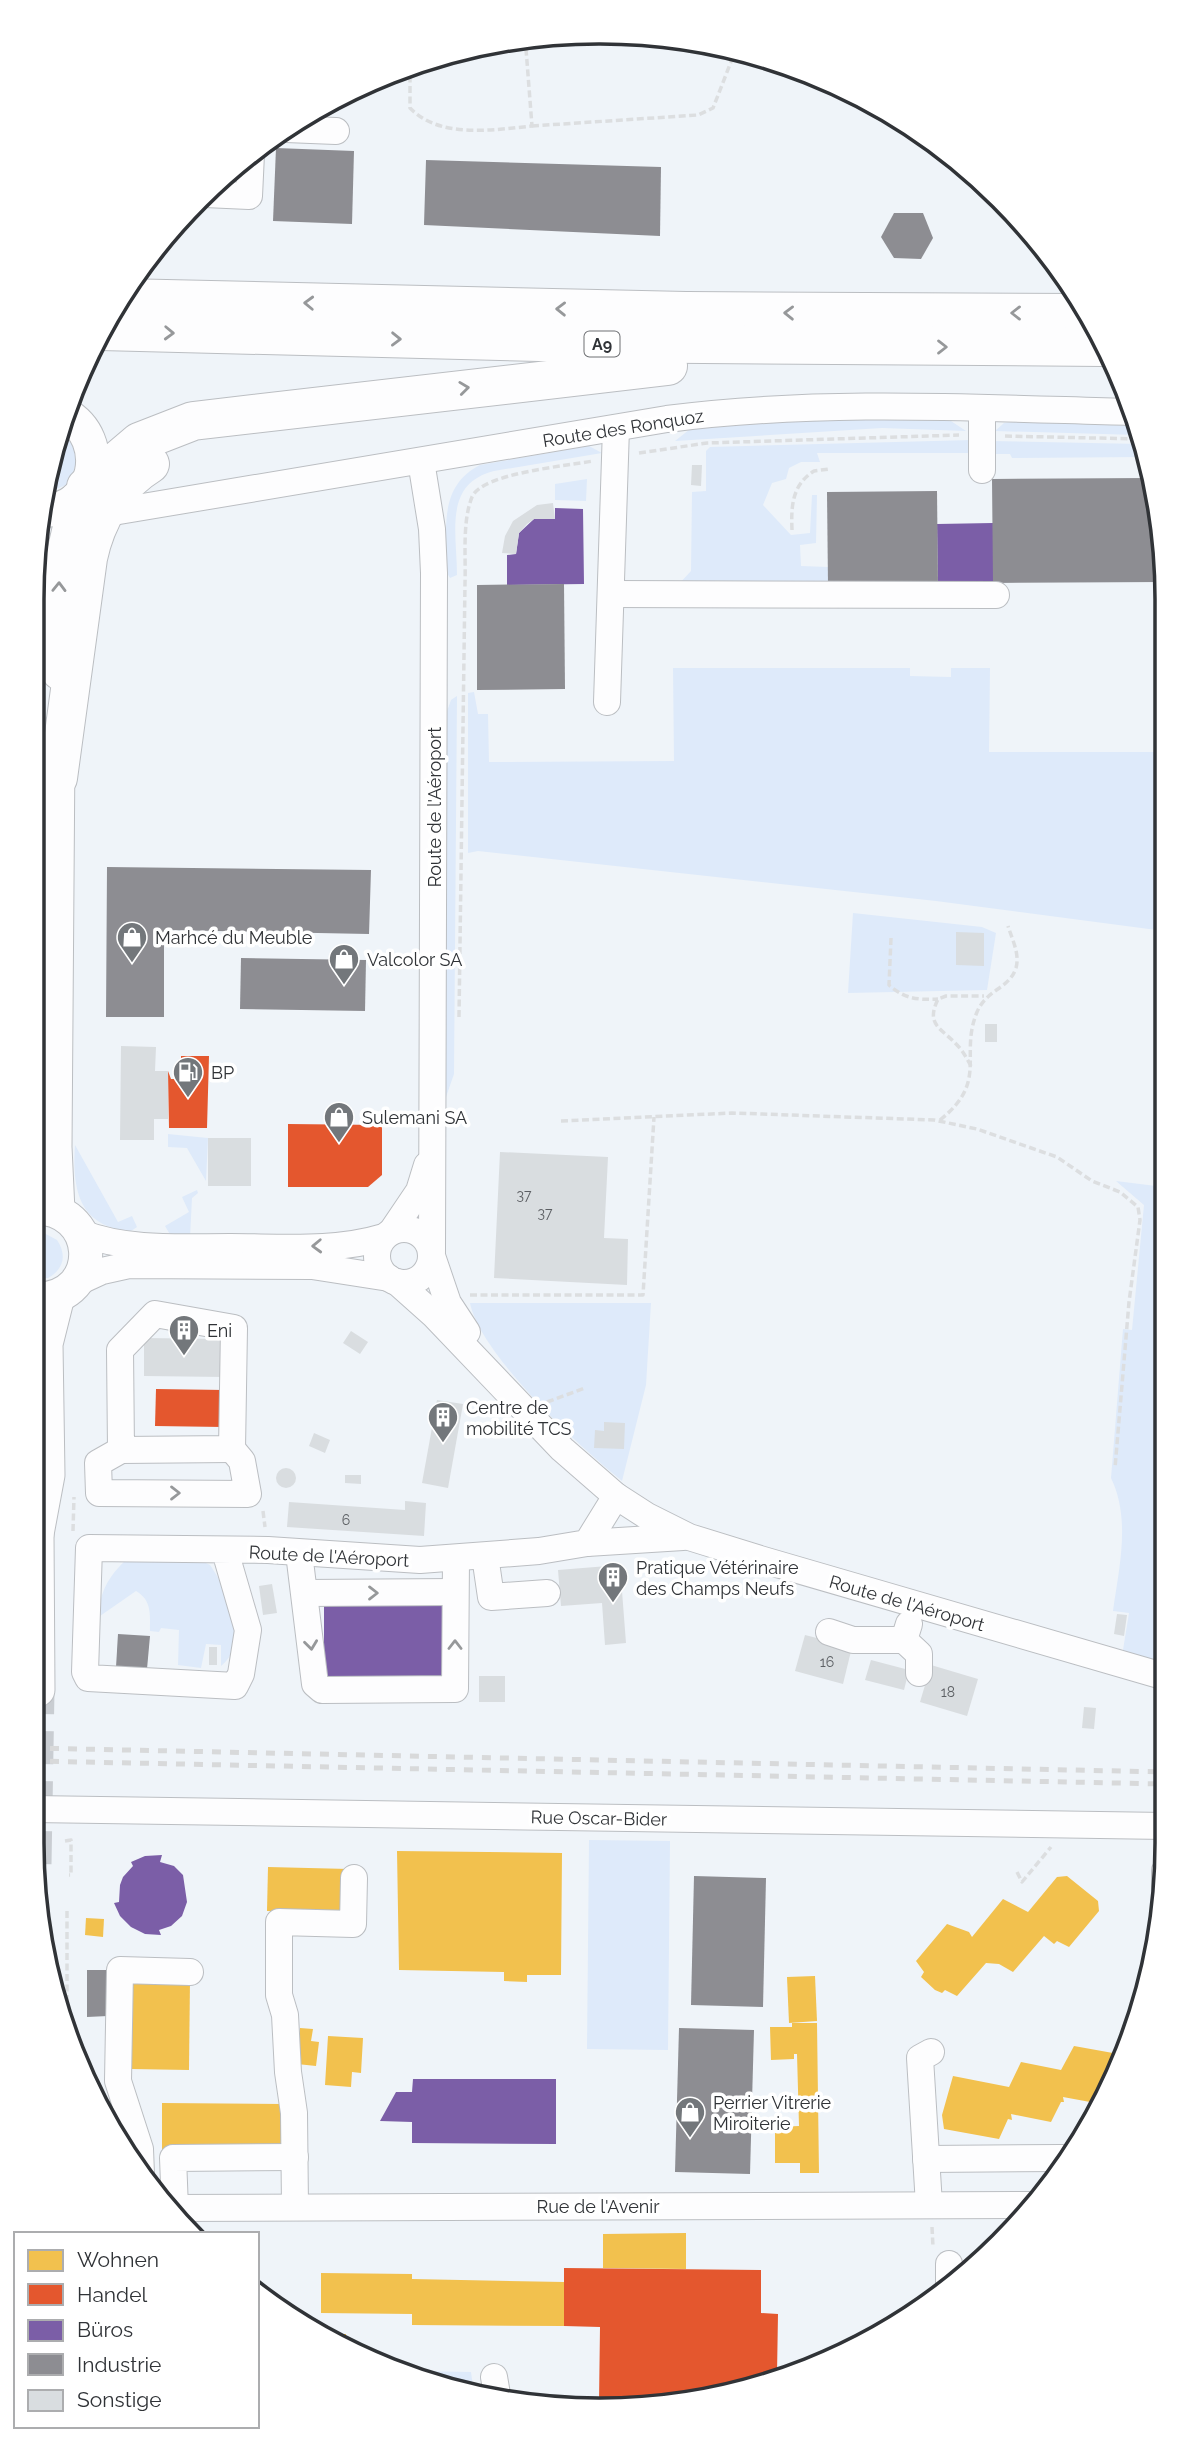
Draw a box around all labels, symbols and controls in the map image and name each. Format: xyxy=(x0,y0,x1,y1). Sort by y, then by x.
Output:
one-way arrow xyxy=(304,296,315,311)
one-way arrow xyxy=(556,301,566,317)
one-way arrow xyxy=(783,305,794,320)
one-way arrow xyxy=(1011,305,1021,321)
one-way arrow xyxy=(164,326,175,341)
one-way arrow xyxy=(391,332,402,347)
road number: A9 xyxy=(584,332,620,356)
one-way arrow xyxy=(937,339,948,355)
one-way arrow xyxy=(458,381,470,396)
street label: Route des Ronquoz xyxy=(541,405,705,451)
one-way arrow xyxy=(51,581,67,592)
street label: Route de l'Aéroport xyxy=(424,727,445,887)
shop icon: Marhcé du Meuble xyxy=(115,920,149,964)
place label: Marhcé du Meuble xyxy=(155,927,313,948)
shop icon: Valcolor SA xyxy=(327,942,361,986)
place label: Valcolor SA xyxy=(367,949,462,970)
fuel station icon: BP xyxy=(171,1055,205,1099)
place label: BP xyxy=(211,1062,234,1083)
shop icon: Sulemani SA xyxy=(322,1100,356,1144)
place label: Sulemani SA xyxy=(362,1107,467,1128)
house number: 37 xyxy=(517,1187,532,1203)
house number: 37 xyxy=(538,1205,553,1221)
one-way arrow xyxy=(312,1239,323,1254)
building icon: Eni xyxy=(167,1313,201,1357)
place label: Eni xyxy=(207,1320,232,1341)
place label: Centre de mobilité TCS xyxy=(466,1397,571,1439)
building icon: Centre de mobilité TCS xyxy=(426,1400,460,1444)
one-way arrow xyxy=(171,1485,181,1501)
house number: 6 xyxy=(342,1512,350,1528)
street label: Route de l'Aéroport xyxy=(248,1541,410,1571)
place label: Pratique Vétérinaire des Champs Neufs xyxy=(636,1557,799,1599)
building icon: Pratique Vétérinaire des Champs Neufs xyxy=(596,1560,630,1604)
street label: Route de l'Aéroport xyxy=(827,1571,987,1635)
one-way arrow xyxy=(368,1585,379,1600)
one-way arrow xyxy=(303,1639,318,1651)
one-way arrow xyxy=(448,1639,463,1650)
house number: 16 xyxy=(820,1654,834,1670)
house number: 18 xyxy=(941,1684,955,1700)
street label: Rue Oscar-Bider xyxy=(531,1806,668,1830)
place label: Perrier Vitrerie Miroiterie xyxy=(713,2092,832,2134)
shop icon: Perrier Vitrerie Miroiterie xyxy=(673,2095,707,2139)
street label: Rue de l'Avenir xyxy=(537,2196,660,2217)
legend xyxy=(14,2232,259,2428)
text: Wohnen xyxy=(77,2247,159,2272)
text: Handel xyxy=(77,2282,147,2307)
text: Büros xyxy=(77,2317,133,2342)
text: Industrie xyxy=(77,2352,161,2377)
text: Sonstige xyxy=(77,2387,162,2412)

